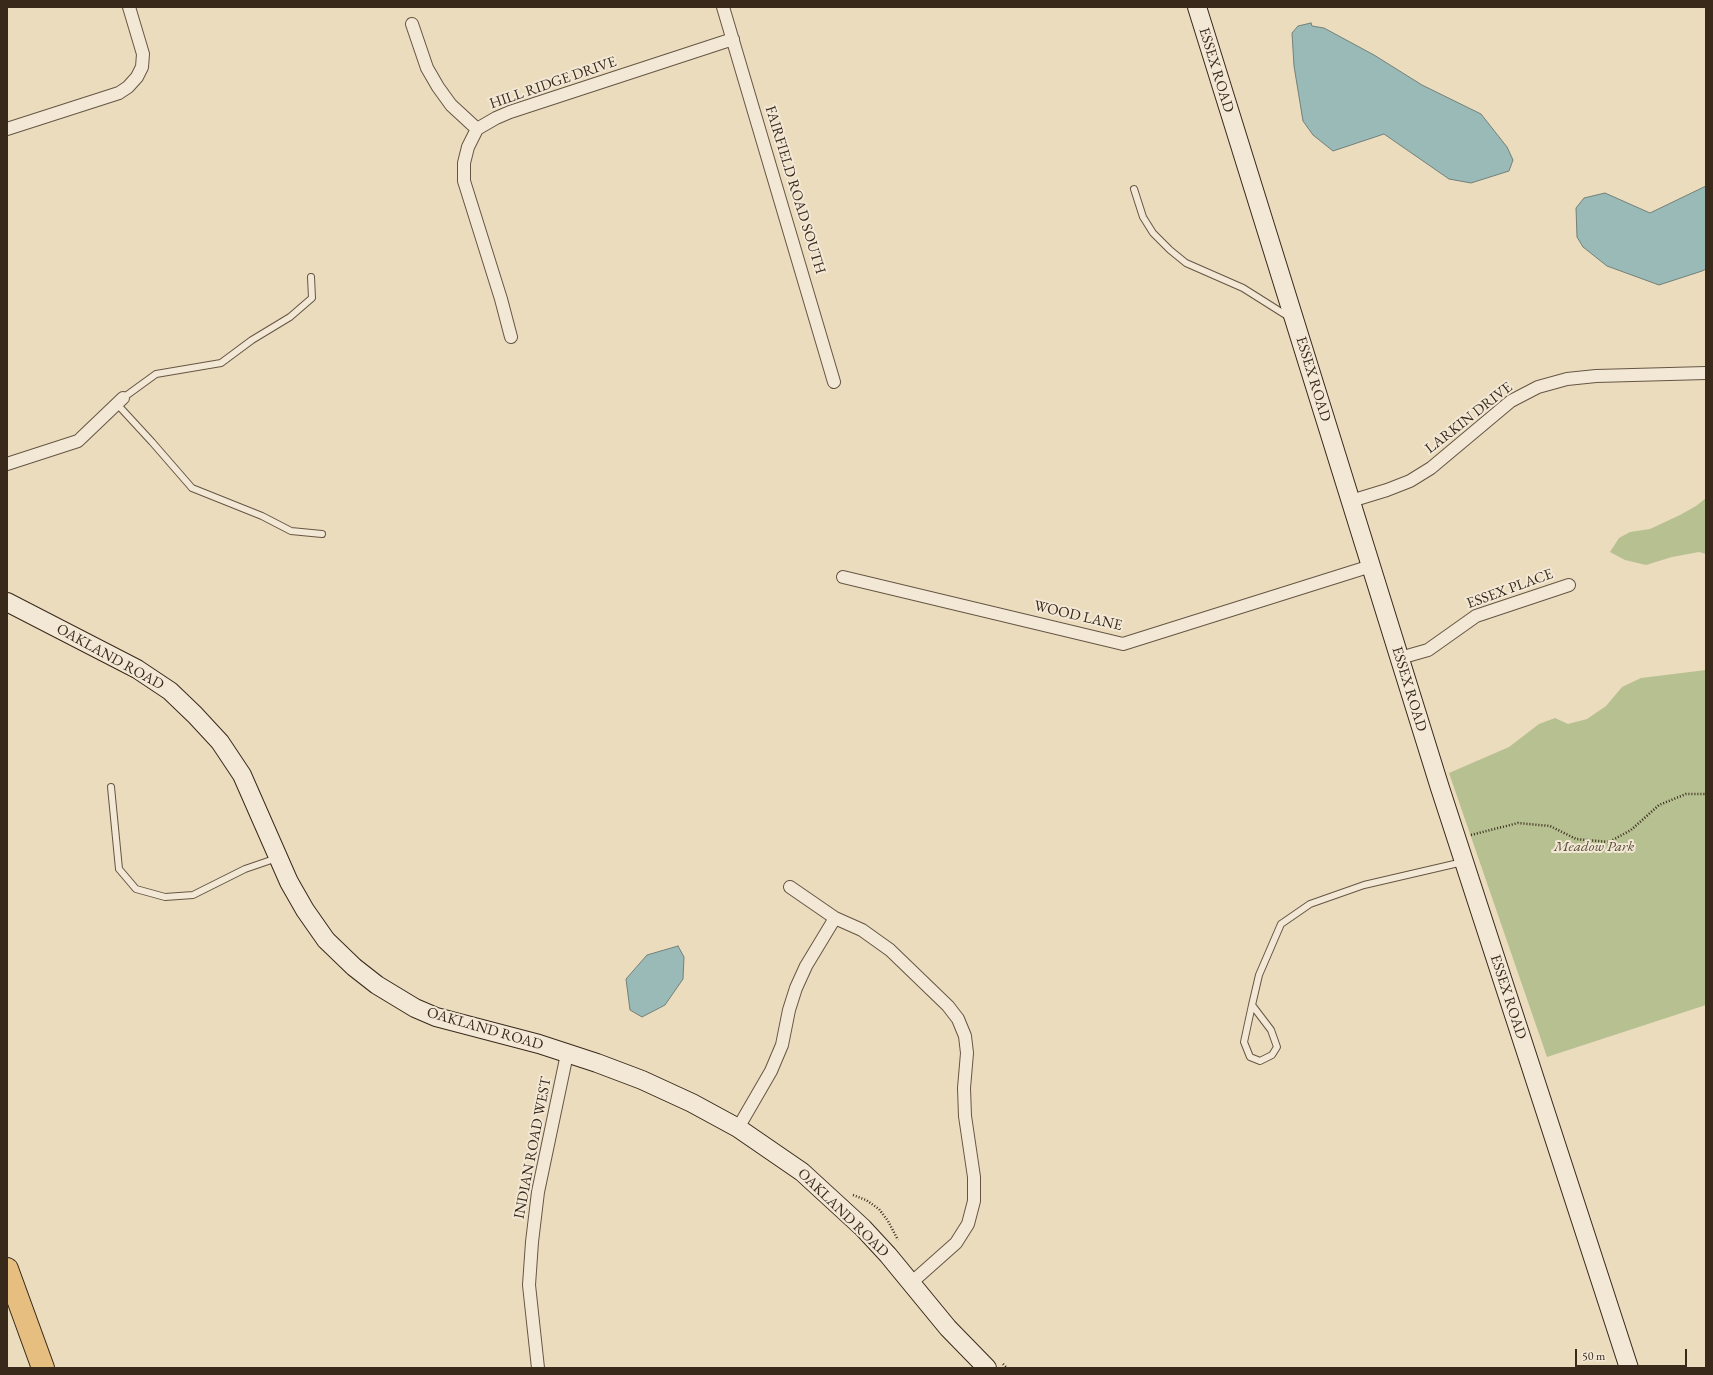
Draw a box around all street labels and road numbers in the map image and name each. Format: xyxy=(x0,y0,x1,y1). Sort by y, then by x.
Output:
street label: ESSEX ROAD xyxy=(1195,25,1237,115)
street label: HILL RIDGE DRIVE xyxy=(487,53,619,113)
street label: FAIRFIELD ROAD SOUTH xyxy=(761,104,829,276)
street label: ESSEX ROAD xyxy=(1292,334,1334,424)
street label: LARKIN DRIVE xyxy=(1422,378,1516,458)
street label: ESSEX PLACE xyxy=(1464,565,1556,613)
street label: WOOD LANE xyxy=(1032,597,1124,635)
street label: OAKLAND ROAD xyxy=(53,620,167,694)
street label: ESSEX ROAD xyxy=(1388,644,1430,734)
street label: ESSEX ROAD xyxy=(1486,952,1530,1042)
street label: OAKLAND ROAD xyxy=(425,1004,545,1054)
street label: INDIAN ROAD WEST xyxy=(510,1075,556,1221)
street label: OAKLAND ROAD xyxy=(793,1165,893,1261)

